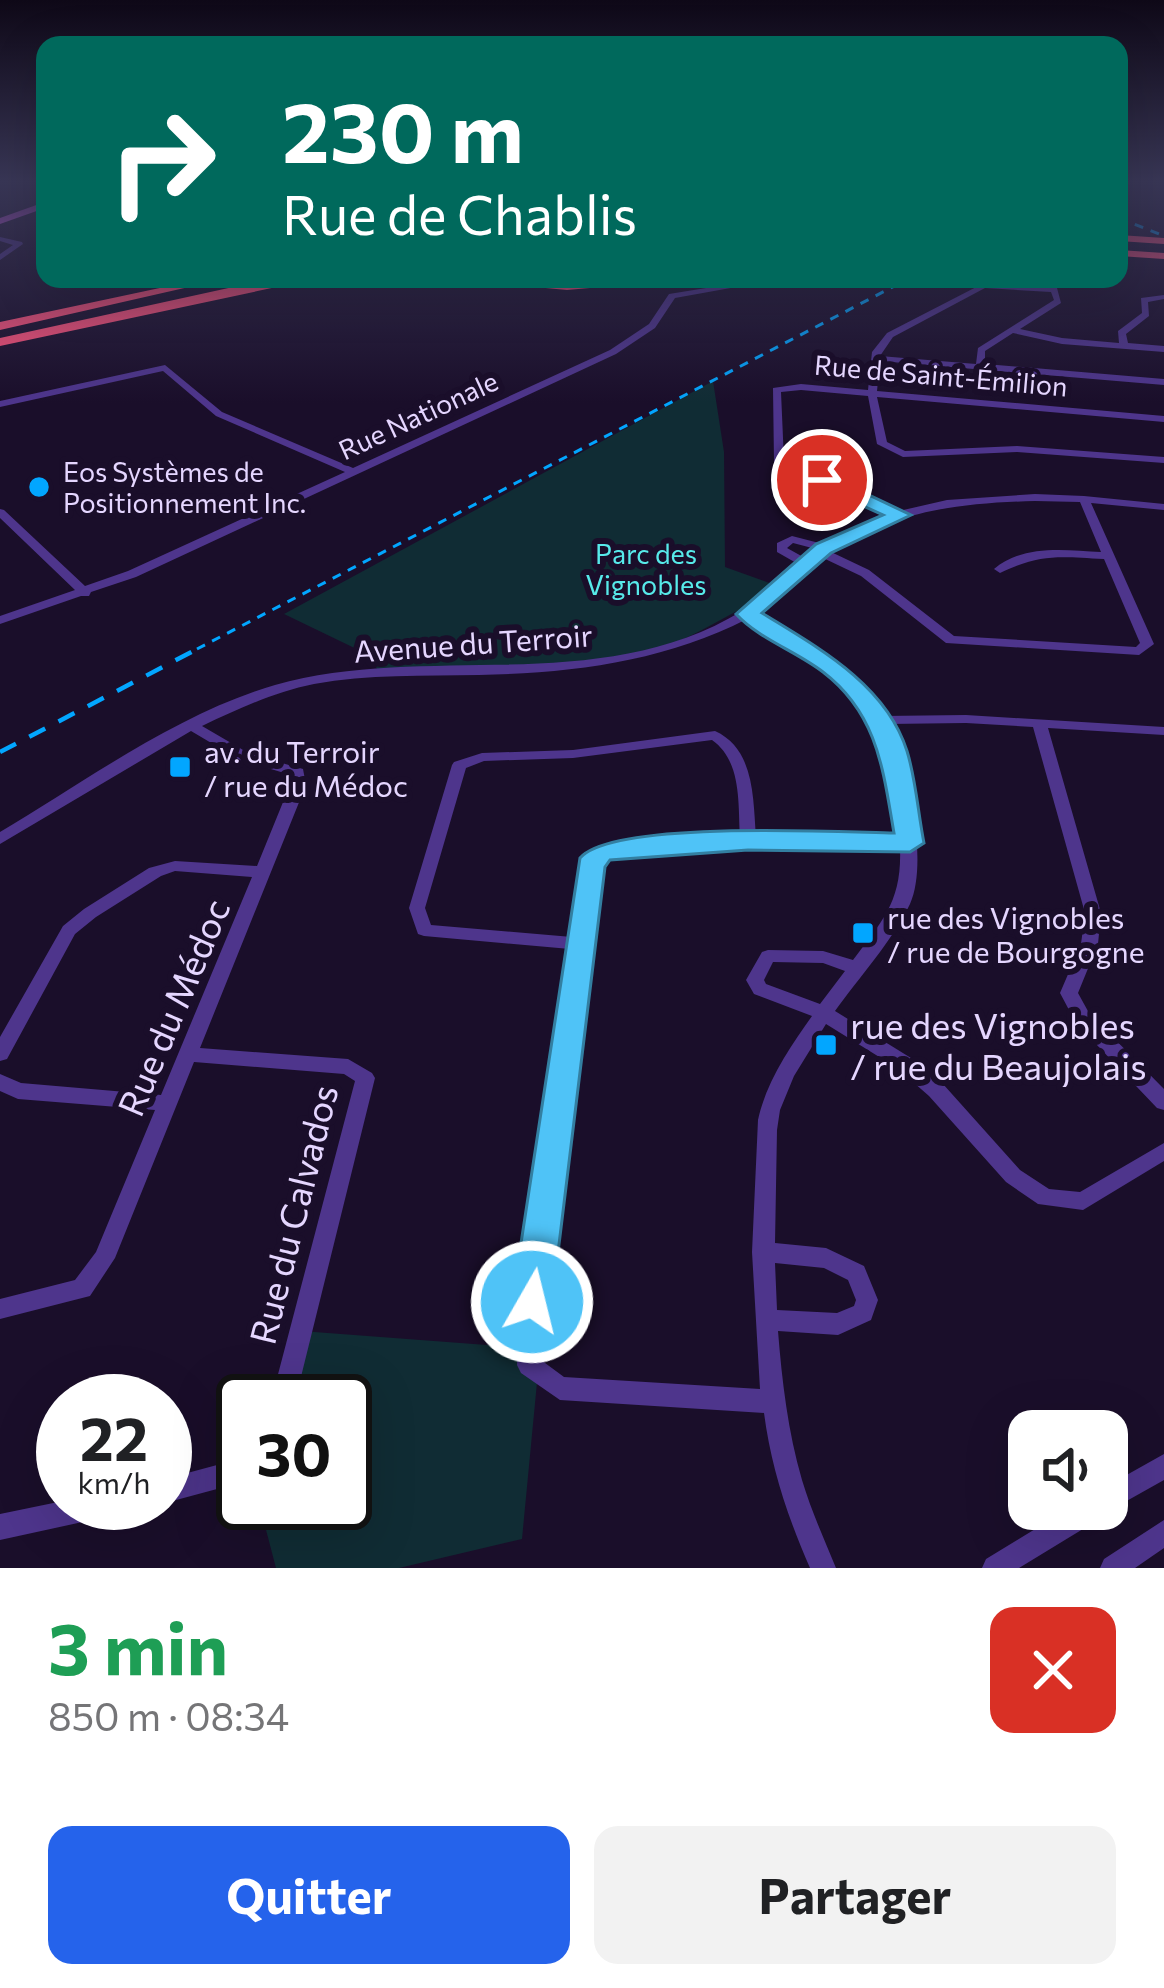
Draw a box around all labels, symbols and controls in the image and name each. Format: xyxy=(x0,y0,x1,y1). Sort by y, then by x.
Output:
text: 230 m xyxy=(282,78,524,180)
icon: right xyxy=(84,84,240,240)
text: Rue de Chablis xyxy=(282,180,637,246)
street label: Rue de Saint-Émilion xyxy=(813,347,1069,403)
street label: Rue Nationale xyxy=(333,364,503,466)
pin xyxy=(771,429,873,531)
icon: arrive xyxy=(789,447,855,513)
place label: Eos Systèmes de Positionnement Inc. xyxy=(63,455,306,519)
marker: Eos Systèmes de Positionnement Inc. xyxy=(26,474,52,500)
park label: Parc des Vignobles xyxy=(585,537,707,601)
street label: Avenue du Terroir xyxy=(352,615,594,669)
place label: av. du Terroir / rue du Médoc xyxy=(204,732,408,803)
marker: av. du Terroir / rue du Médoc xyxy=(167,754,193,780)
street label: Rue du Médoc xyxy=(107,892,237,1122)
place label: rue des Vignobles / rue de Bourgogne xyxy=(887,898,1145,969)
marker: rue des Vignobles / rue de Bourgogne xyxy=(850,920,876,946)
place label: rue des Vignobles / rue du Beaujolais xyxy=(850,1002,1147,1087)
marker: rue des Vignobles / rue du Beaujolais xyxy=(813,1032,839,1058)
street label: Rue du Calvados xyxy=(239,1080,345,1348)
position arrow xyxy=(469,1239,595,1365)
speed limit sign: 30 xyxy=(216,1374,372,1530)
text: 22 xyxy=(80,1400,148,1473)
map controls xyxy=(1008,1410,1128,1530)
button: sound xyxy=(1008,1410,1128,1530)
text: km/h xyxy=(78,1463,150,1500)
text: 3 min xyxy=(48,1602,228,1690)
button: close xyxy=(990,1607,1116,1733)
text: 850 m · 08:34 xyxy=(48,1691,289,1739)
button: Quitter xyxy=(48,1826,570,1964)
button: Partager xyxy=(594,1826,1116,1964)

